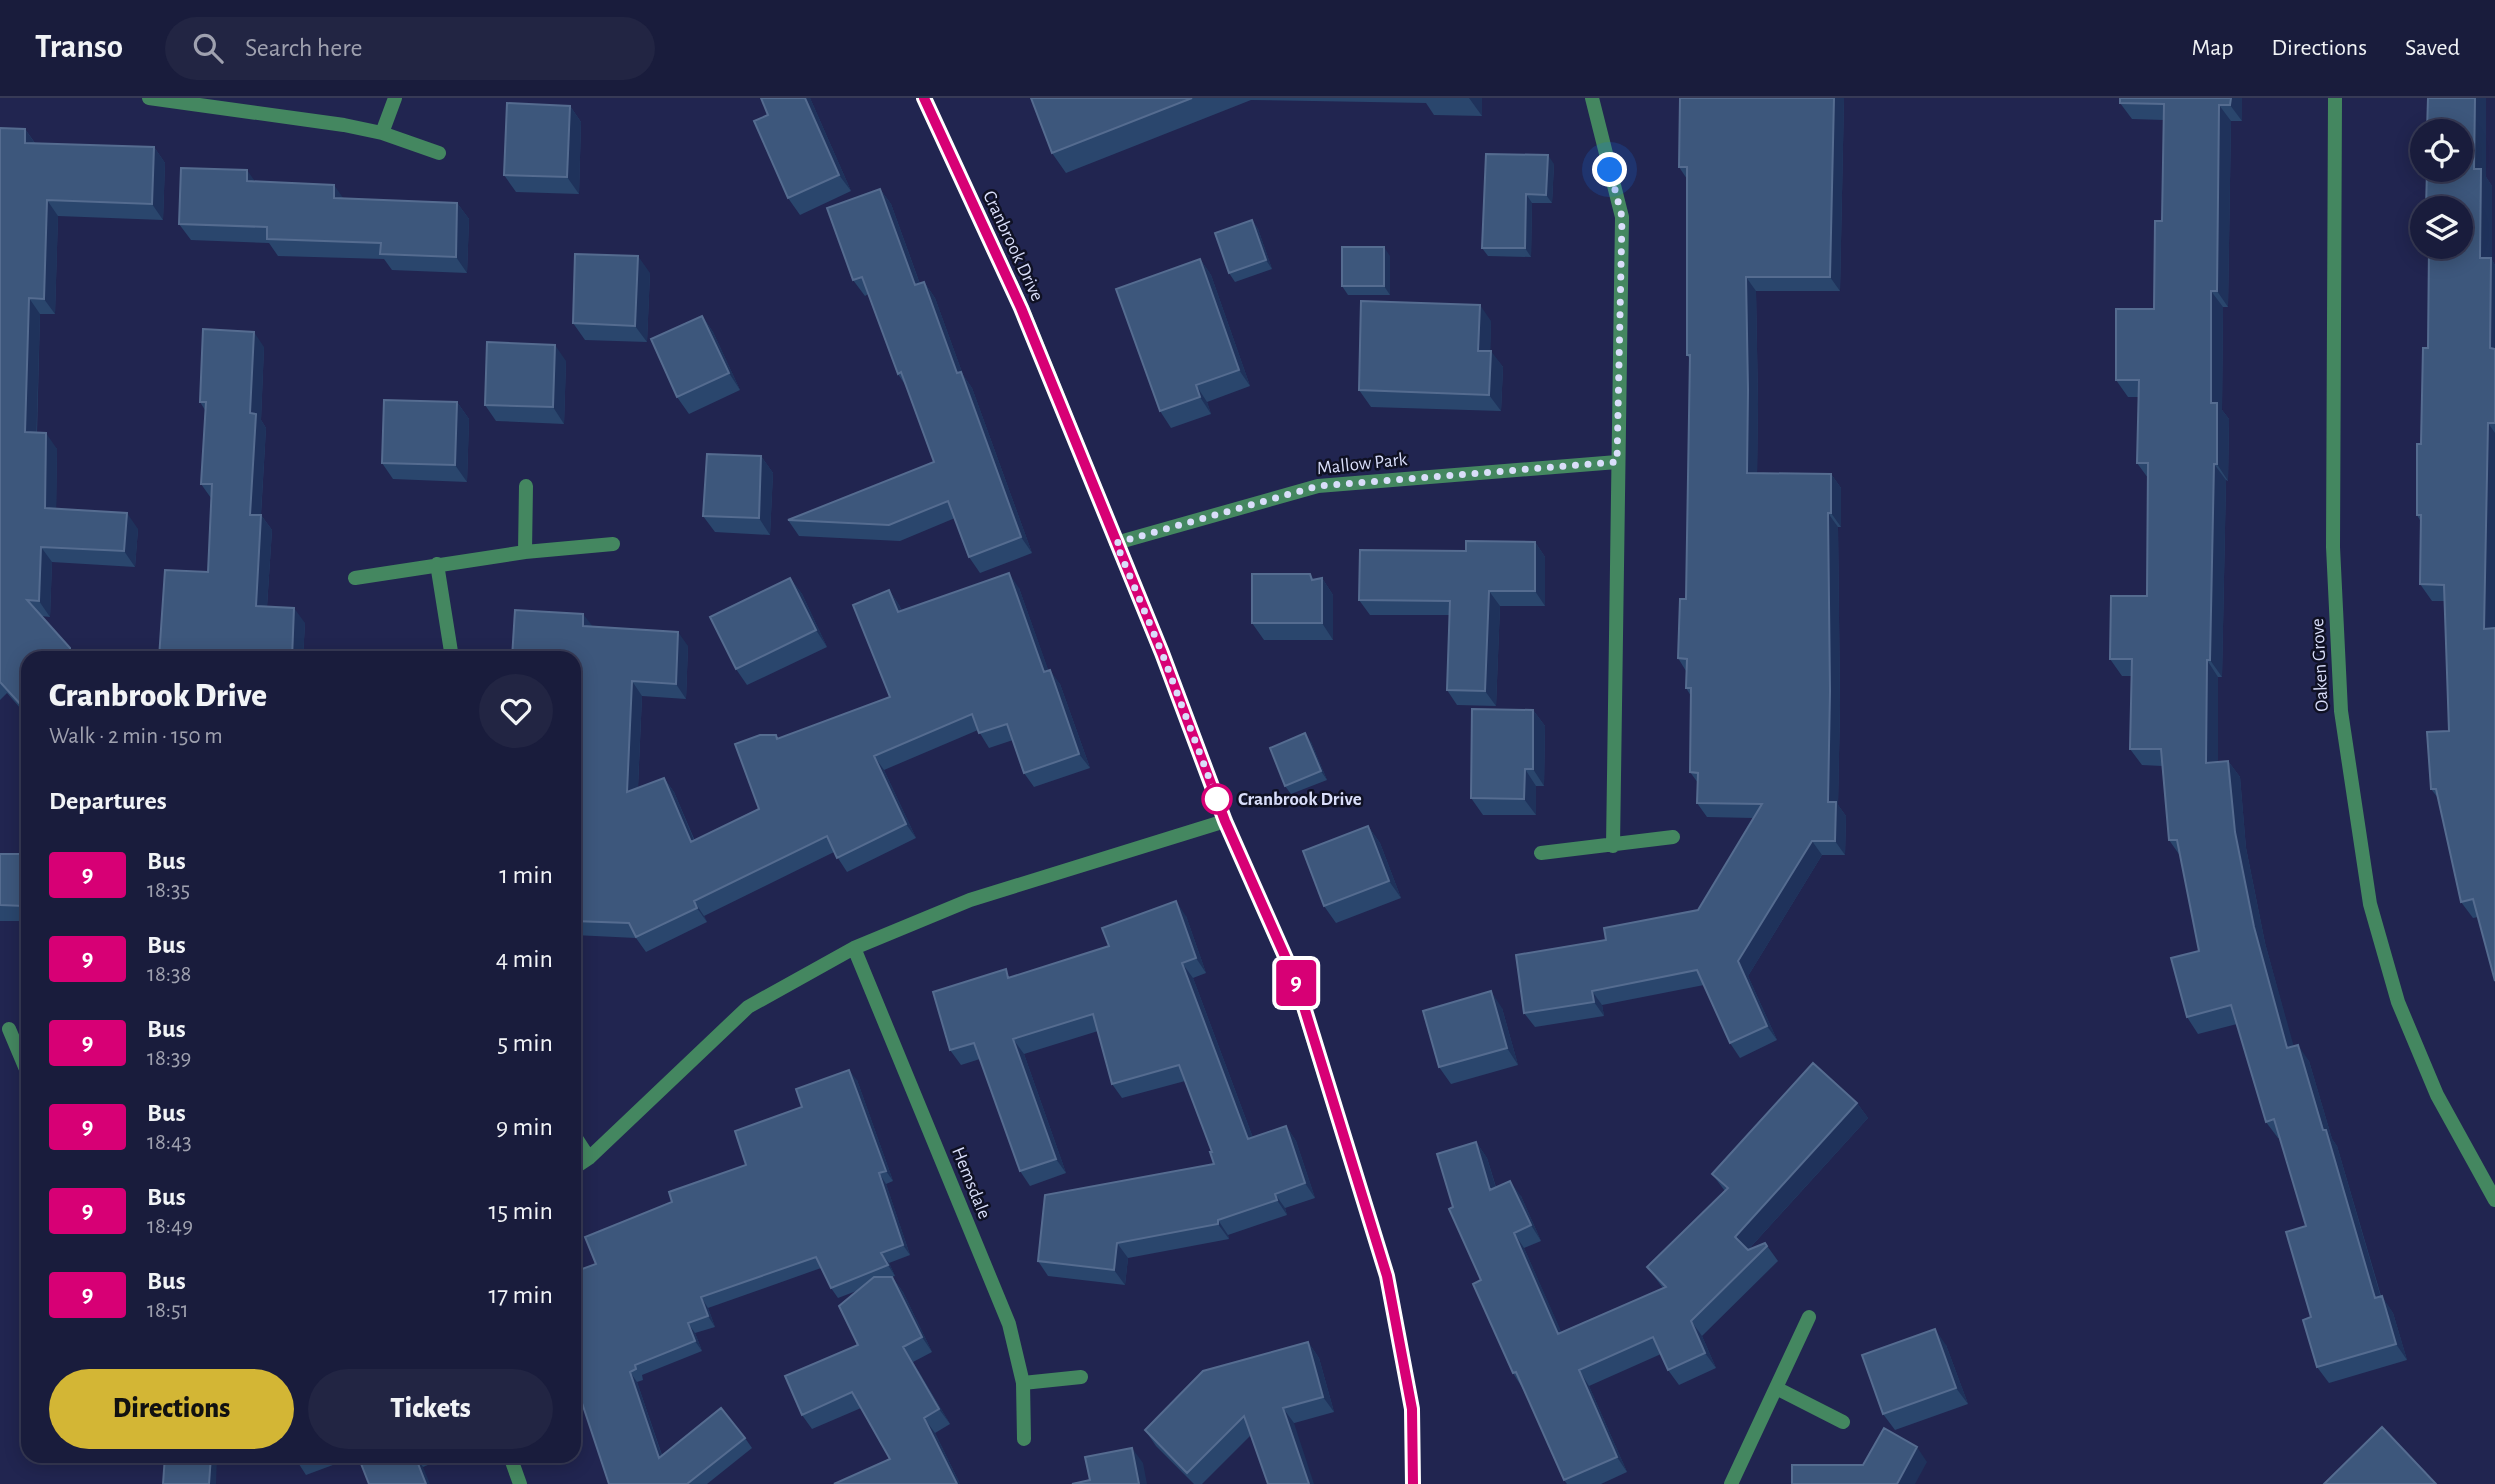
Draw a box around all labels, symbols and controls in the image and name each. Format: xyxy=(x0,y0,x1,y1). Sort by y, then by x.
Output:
search box xyxy=(165,17,655,80)
icon: search xyxy=(189,29,227,67)
text: Transo xyxy=(35,31,123,64)
text: Search here xyxy=(245,35,363,61)
text: Map xyxy=(2191,36,2233,60)
text: Directions xyxy=(2271,36,2367,60)
text: Saved xyxy=(2405,36,2460,60)
map controls xyxy=(2410,119,2473,259)
button: locate xyxy=(2410,119,2473,182)
your location xyxy=(1592,152,1627,187)
street label: Cranbrook Drive xyxy=(979,188,1047,304)
button: layers xyxy=(2410,196,2473,259)
street label: Mallow Park xyxy=(1316,450,1408,478)
street label: Oaken Grove xyxy=(2308,618,2332,712)
button: heart xyxy=(479,674,553,748)
text: Cranbrook Drive xyxy=(49,680,267,713)
text: Walk · 2 min · 150 m xyxy=(49,725,223,748)
marker: Cranbrook Drive xyxy=(1202,784,1232,814)
text: Departures xyxy=(49,788,167,814)
place label: Cranbrook Drive xyxy=(1238,790,1362,809)
text: Bus xyxy=(147,848,186,874)
text: 1 min xyxy=(499,862,553,888)
text: 9 xyxy=(82,863,93,887)
text: 18:35 xyxy=(147,879,190,902)
text: Bus xyxy=(147,932,186,958)
text: 4 min xyxy=(496,946,553,972)
text: 9 xyxy=(82,947,93,971)
line badge: 9 xyxy=(1273,960,1319,1006)
text: 18:38 xyxy=(147,963,191,986)
text: 9 xyxy=(1290,971,1302,995)
text: Bus xyxy=(147,1016,186,1042)
text: 5 min xyxy=(497,1030,553,1056)
text: 9 xyxy=(82,1031,93,1055)
text: 18:39 xyxy=(147,1047,191,1070)
text: Bus xyxy=(147,1100,186,1126)
text: 9 min xyxy=(496,1114,553,1140)
text: 9 xyxy=(82,1115,93,1139)
text: 18:43 xyxy=(147,1131,192,1154)
street label: Hemsdale xyxy=(948,1144,994,1222)
text: Bus xyxy=(147,1184,186,1210)
text: 15 min xyxy=(488,1198,553,1224)
text: 9 xyxy=(82,1199,93,1223)
text: 18:49 xyxy=(147,1215,193,1238)
text: Bus xyxy=(147,1268,186,1294)
text: 17 min xyxy=(488,1282,553,1308)
text: 9 xyxy=(82,1283,93,1307)
text: 18:51 xyxy=(147,1299,189,1322)
button: Directions xyxy=(49,1369,294,1449)
button: Tickets xyxy=(308,1369,553,1449)

